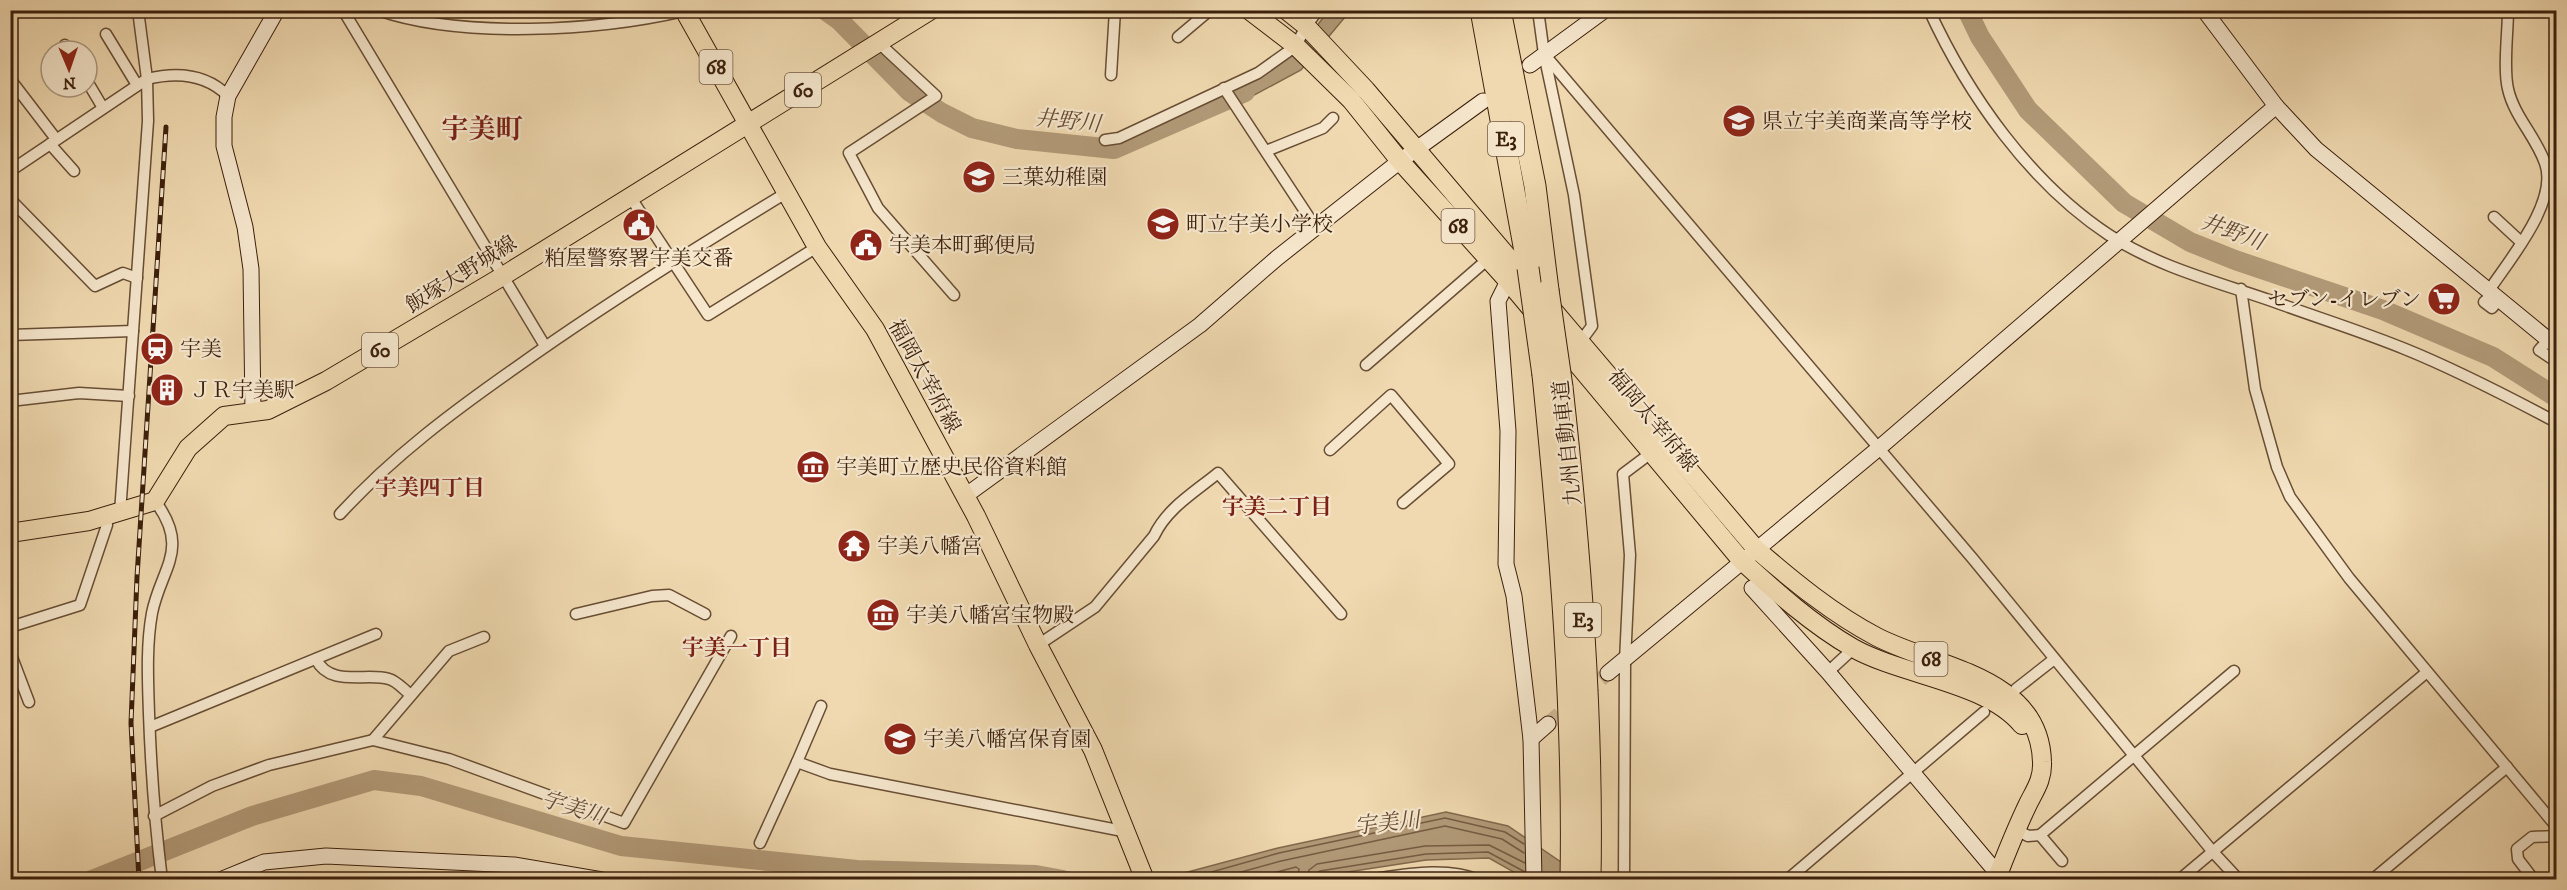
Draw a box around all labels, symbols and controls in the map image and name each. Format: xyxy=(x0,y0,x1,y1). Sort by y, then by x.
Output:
north arrow xyxy=(39,39,99,99)
road number: 68 xyxy=(700,50,732,84)
text: N xyxy=(63,73,76,93)
road number: 60 xyxy=(785,73,821,107)
school or university icon: 県立宇美商業高等学校 xyxy=(1721,103,1757,139)
water label: 井野川 xyxy=(1034,105,1104,139)
place label: 県立宇美商業高等学校 xyxy=(1762,109,1972,135)
district label: 宇美町 xyxy=(442,113,523,147)
road number: E3 xyxy=(1488,122,1524,156)
school or university icon: 三葉幼稚園 xyxy=(961,159,997,195)
place label: 三葉幼稚園 xyxy=(1002,165,1107,191)
school or university icon: 町立宇美小学校 xyxy=(1145,206,1181,242)
public building icon: 粕屋警察署宇美交番 xyxy=(621,207,657,243)
water label: 井野川 xyxy=(2197,208,2270,257)
road number: 68 xyxy=(1442,209,1474,243)
place label: 町立宇美小学校 xyxy=(1186,212,1333,238)
public building icon: 宇美本町郵便局 xyxy=(848,227,884,263)
street label: 飯塚大野城線 xyxy=(401,230,522,319)
place label: 宇美本町郵便局 xyxy=(889,233,1036,259)
place label: 粕屋警察署宇美交番 xyxy=(545,246,734,272)
supermarket icon: セブン-イレブン xyxy=(2426,281,2462,317)
place label: セブン-イレブン xyxy=(2267,287,2421,313)
street label: 福岡太宰府線 xyxy=(882,315,966,438)
station icon: 宇美 xyxy=(139,331,175,367)
road number: 60 xyxy=(362,333,398,367)
place label: 宇美 xyxy=(180,337,222,363)
street label: 福岡太宰府線 xyxy=(1602,364,1703,477)
building icon: ＪＲ宇美駅 xyxy=(149,372,185,408)
place label: ＪＲ宇美駅 xyxy=(190,378,295,404)
street label: 九州自動車道 xyxy=(1548,379,1588,507)
museum icon: 宇美町立歴史民俗資料館 xyxy=(795,449,831,485)
place label: 宇美町立歴史民俗資料館 xyxy=(836,455,1067,481)
district label: 宇美四丁目 xyxy=(375,475,485,502)
district label: 宇美二丁目 xyxy=(1222,494,1332,521)
temple icon: 宇美八幡宮 xyxy=(836,528,872,564)
place label: 宇美八幡宮 xyxy=(877,534,982,560)
museum icon: 宇美八幡宮宝物殿 xyxy=(865,597,901,633)
place label: 宇美八幡宮宝物殿 xyxy=(906,603,1074,629)
road number: E3 xyxy=(1565,603,1601,637)
district label: 宇美一丁目 xyxy=(682,635,792,662)
road number: 68 xyxy=(1914,642,1948,676)
school or university icon: 宇美八幡宮保育園 xyxy=(882,721,918,757)
place label: 宇美八幡宮保育園 xyxy=(923,727,1091,753)
water label: 宇美川 xyxy=(538,786,611,832)
water label: 宇美川 xyxy=(1353,806,1423,840)

